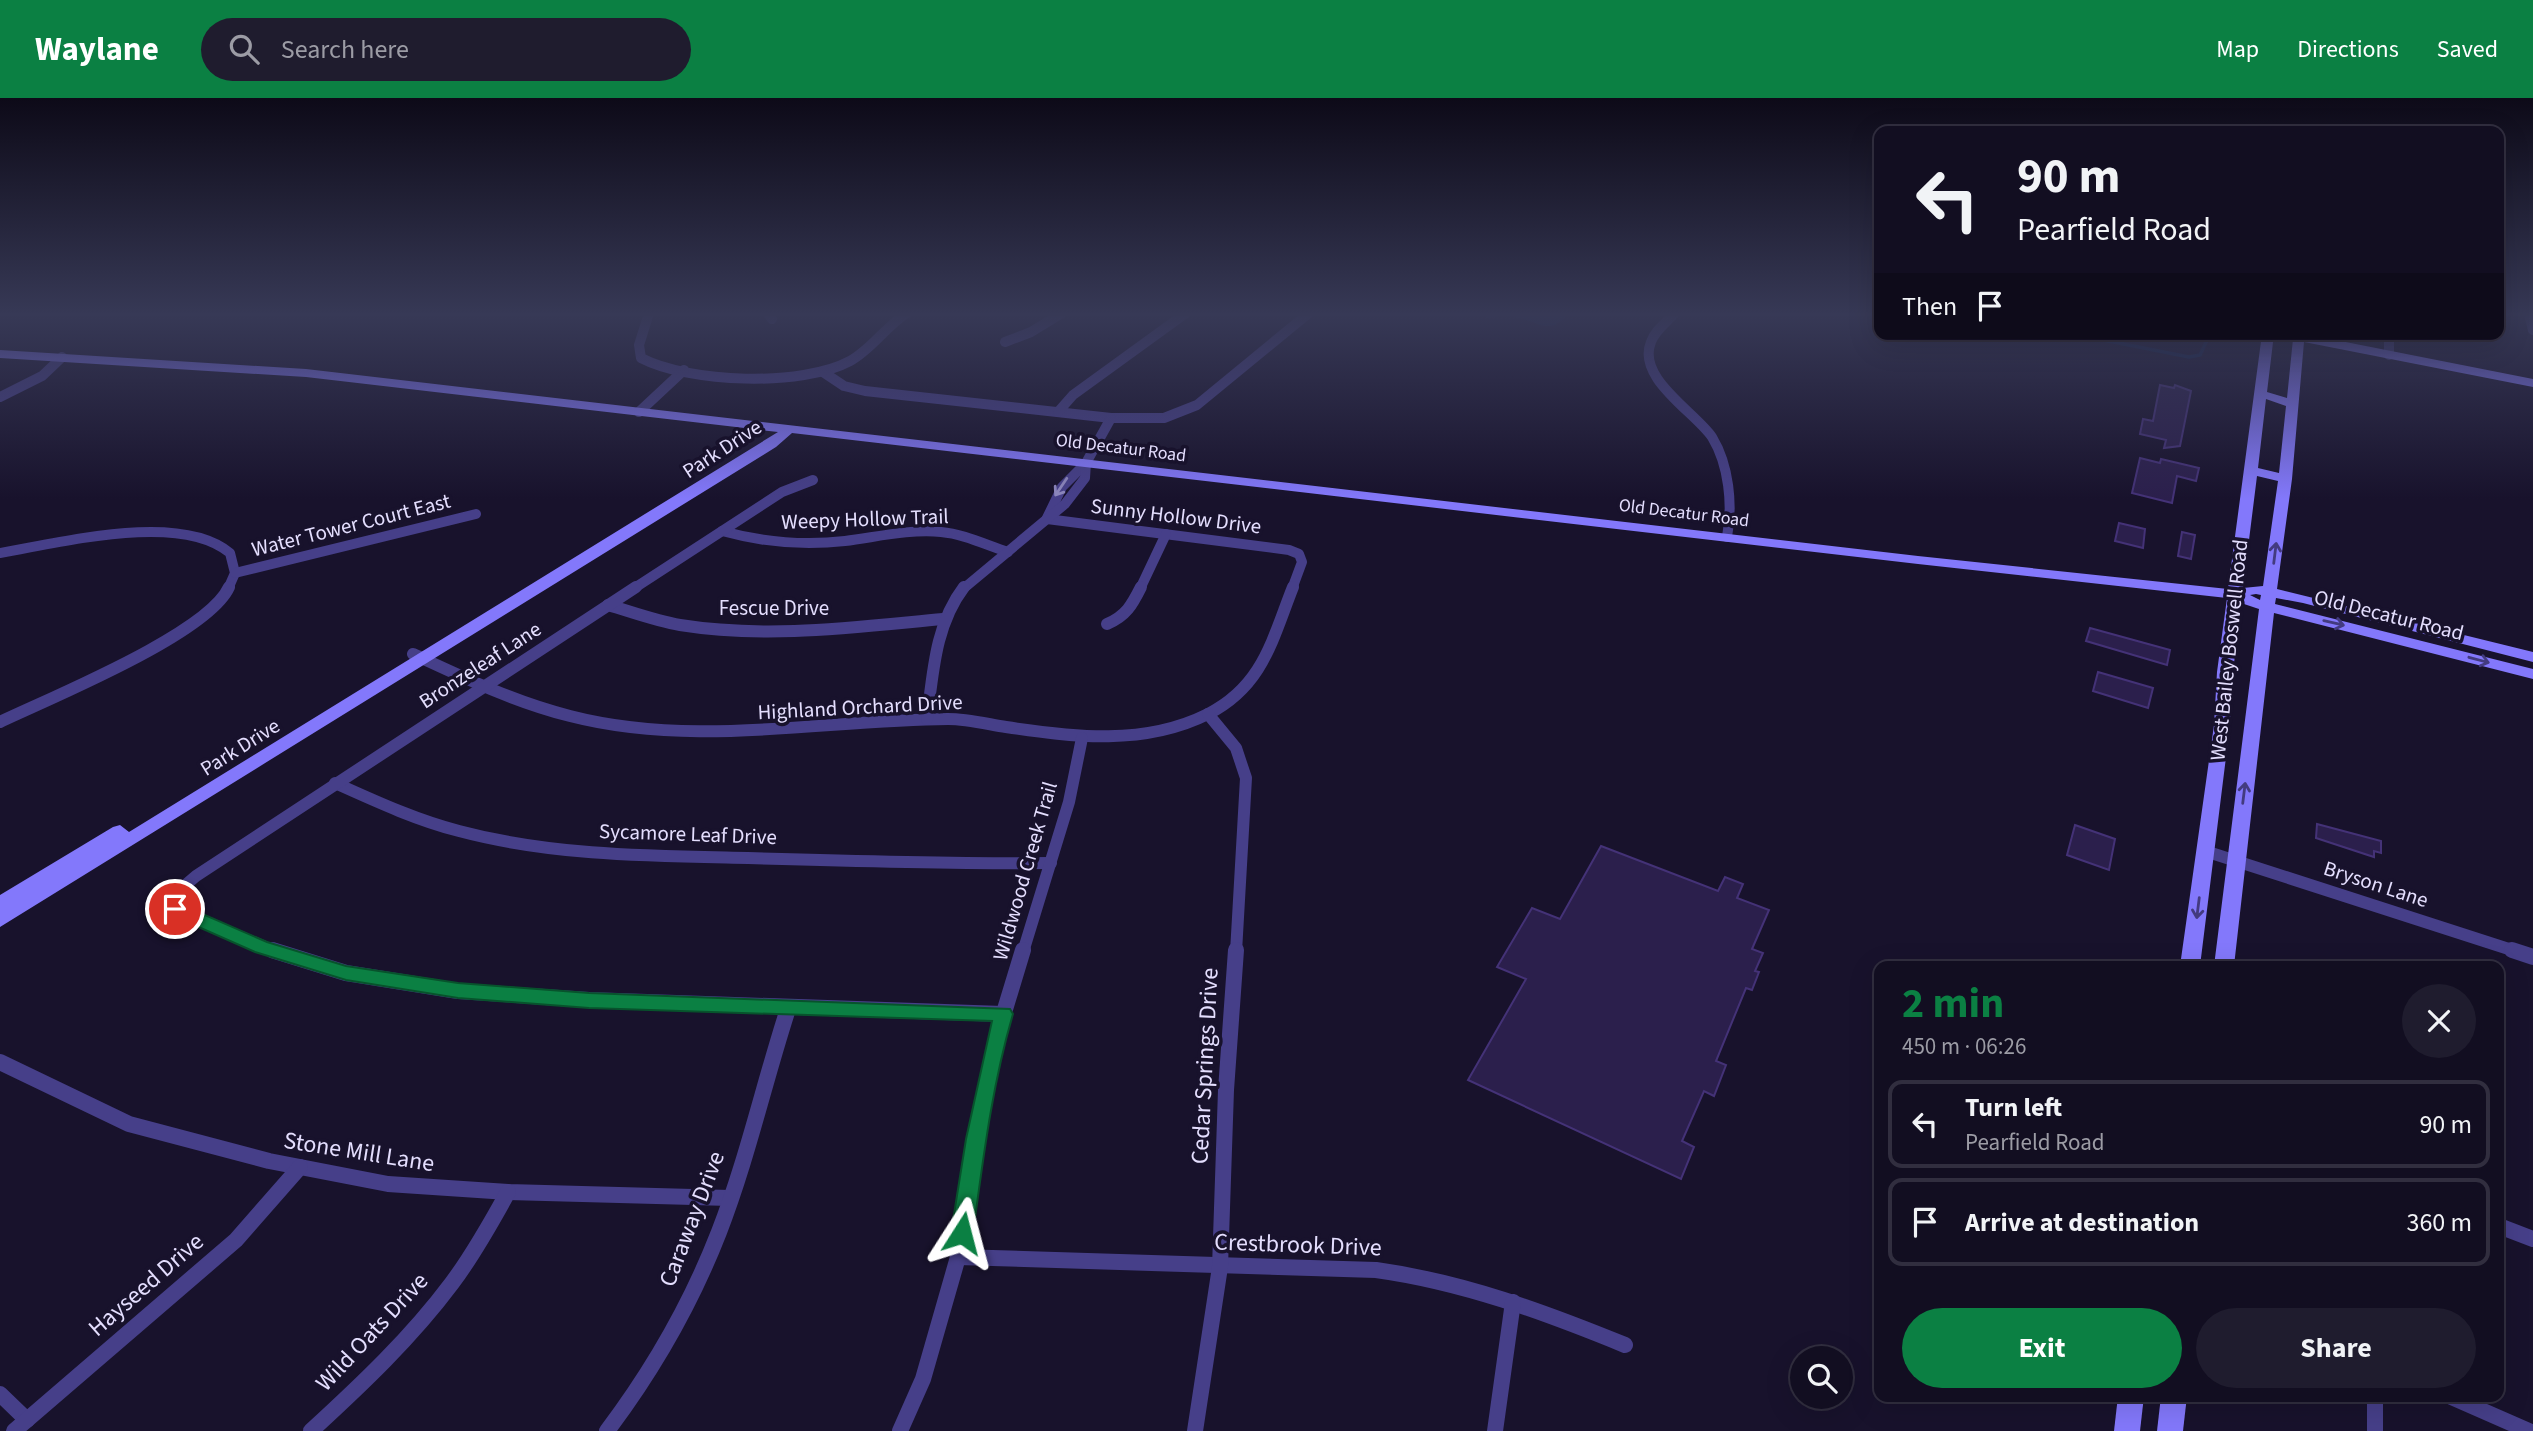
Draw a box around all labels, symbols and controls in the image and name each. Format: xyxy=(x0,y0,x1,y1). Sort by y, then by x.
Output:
search box xyxy=(201,18,691,81)
text: Waylane xyxy=(35,26,159,73)
icon: search xyxy=(225,30,263,68)
text: Search here xyxy=(281,31,409,68)
text: Map xyxy=(2216,32,2259,67)
text: Directions xyxy=(2297,32,2399,67)
text: Saved xyxy=(2437,32,2498,67)
text: 90 m xyxy=(2017,142,2121,212)
icon: left xyxy=(1902,154,1993,245)
text: Pearfield Road xyxy=(2017,207,2211,253)
icon: arrive xyxy=(1971,287,2009,325)
text: Then xyxy=(1902,288,1957,325)
street label: Park Drive xyxy=(677,412,767,486)
street label: Old Decatur Road xyxy=(1054,428,1188,468)
one-way arrow xyxy=(1054,477,1068,496)
street label: Water Tower Court East xyxy=(249,486,453,564)
street label: Sunny Hollow Drive xyxy=(1089,491,1263,541)
street label: Old Decatur Road xyxy=(1617,493,1751,533)
street label: Weepy Hollow Trail xyxy=(781,501,949,537)
street label: West Bailey Boswell Road xyxy=(2202,538,2256,762)
one-way arrow xyxy=(2269,542,2282,565)
street label: Old Decatur Road xyxy=(2311,582,2467,648)
street label: Fescue Drive xyxy=(719,593,829,623)
street label: Bronzeleaf Lane xyxy=(413,614,547,716)
one-way arrow xyxy=(2322,617,2345,630)
one-way arrow xyxy=(2467,654,2490,667)
street label: Highland Orchard Drive xyxy=(757,687,963,727)
street label: Park Drive xyxy=(194,711,286,783)
street label: Wildwood Creek Trail xyxy=(985,778,1065,964)
one-way arrow xyxy=(2238,782,2251,805)
street label: Sycamore Leaf Drive xyxy=(599,816,777,852)
street label: Bryson Lane xyxy=(2320,853,2432,915)
pin xyxy=(145,879,205,939)
icon: arrive xyxy=(156,890,194,928)
one-way arrow xyxy=(2191,897,2204,919)
street label: Cedar Springs Drive xyxy=(1182,967,1228,1165)
text: 2 min xyxy=(1902,974,2004,1034)
button: close xyxy=(2402,984,2476,1058)
text: 450 m · 06:26 xyxy=(1902,1030,2026,1063)
text: Turn left xyxy=(1965,1089,2062,1126)
icon: left xyxy=(1906,1105,1944,1143)
text: 90 m xyxy=(2419,1106,2472,1143)
street label: Stone Mill Lane xyxy=(281,1123,437,1181)
text: Pearfield Road xyxy=(1965,1126,2105,1159)
street label: Caraway Drive xyxy=(650,1146,734,1292)
position arrow xyxy=(925,1196,999,1270)
icon: arrive xyxy=(1906,1203,1944,1241)
text: Arrive at destination xyxy=(1965,1204,2199,1241)
text: 360 m xyxy=(2406,1204,2472,1241)
street label: Hayseed Drive xyxy=(81,1225,211,1345)
street label: Crestbrook Drive xyxy=(1214,1225,1382,1265)
street label: Wild Oats Drive xyxy=(308,1265,436,1399)
button: Exit xyxy=(1902,1308,2182,1388)
button: Share xyxy=(2196,1308,2476,1388)
map controls xyxy=(1790,1346,1853,1409)
button: search xyxy=(1790,1346,1853,1409)

